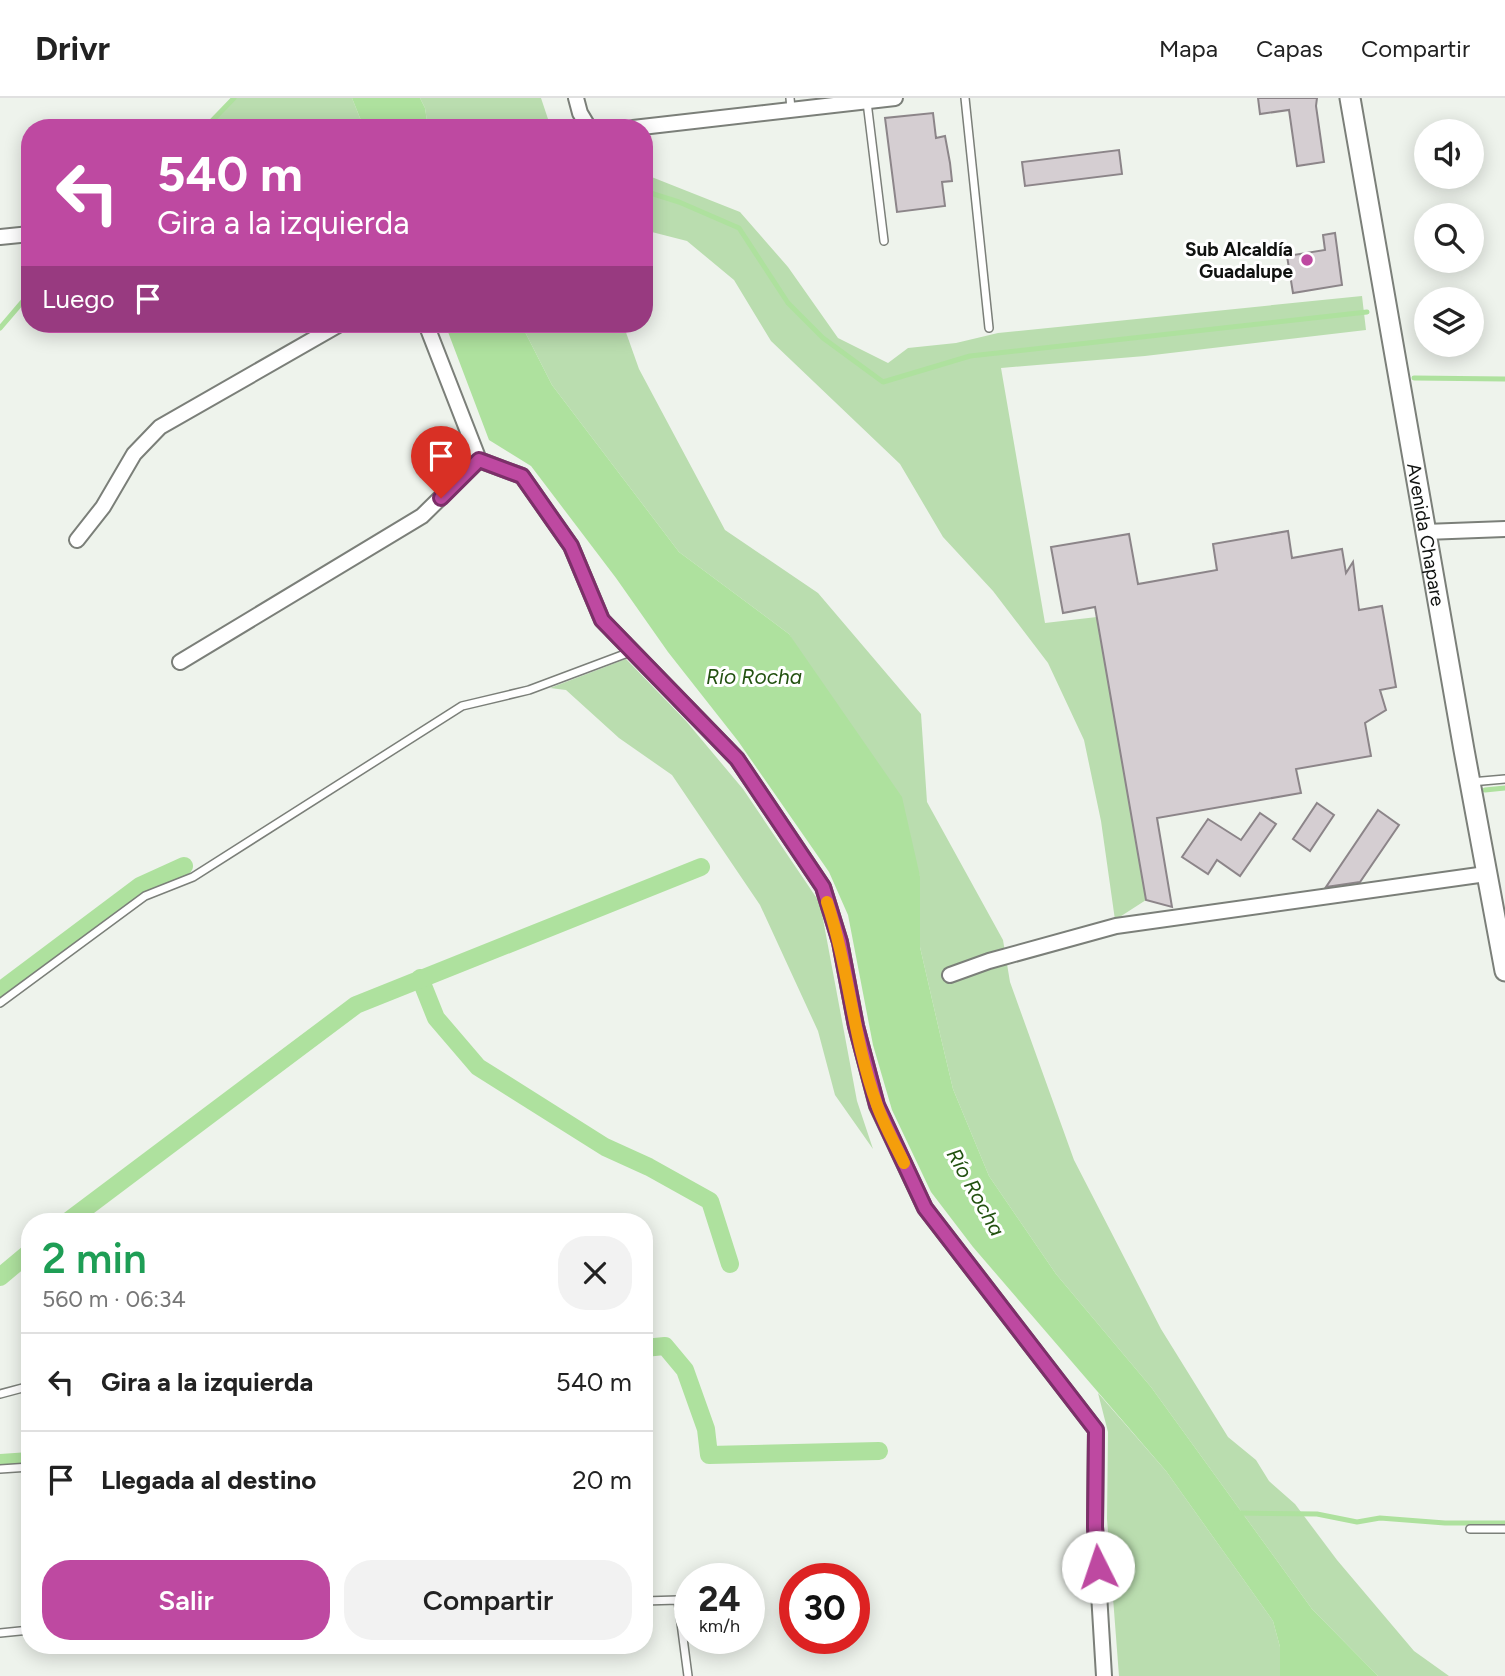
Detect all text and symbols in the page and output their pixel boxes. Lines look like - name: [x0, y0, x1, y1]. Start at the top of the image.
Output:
- text: Drivr: [35, 29, 110, 68]
- text: Mapa: [1159, 34, 1218, 63]
- text: Capas: [1256, 34, 1323, 63]
- text: Compartir: [1361, 34, 1470, 63]
- map controls: [1414, 119, 1484, 357]
- button: sound: [1414, 119, 1484, 189]
- text: 540 m: [157, 144, 303, 203]
- icon: left: [42, 147, 133, 238]
- button: search: [1414, 203, 1484, 273]
- text: Gira a la izquierda: [157, 204, 410, 242]
- place label: Sub Alcaldía Guadalupe: [1185, 238, 1293, 283]
- marker: Sub Alcaldía Guadalupe: [1299, 252, 1315, 268]
- icon: arrive: [129, 280, 167, 318]
- text: Luego: [42, 283, 115, 315]
- button: layers: [1414, 287, 1484, 357]
- pin: [411, 426, 471, 498]
- icon: arrive: [422, 437, 460, 475]
- street label: Avenida Chapare: [1402, 461, 1450, 608]
- water label: Río Rocha: [706, 664, 802, 689]
- water label: Río Rocha: [942, 1144, 1010, 1240]
- text: 2 min: [42, 1233, 147, 1284]
- button: close: [558, 1236, 632, 1310]
- text: 560 m · 06:34: [42, 1285, 186, 1313]
- icon: left: [42, 1363, 80, 1401]
- text: Gira a la izquierda: [101, 1366, 313, 1398]
- text: 540 m: [556, 1366, 632, 1398]
- icon: arrive: [42, 1461, 80, 1499]
- text: Llegada al destino: [101, 1464, 316, 1496]
- text: 20 m: [572, 1464, 632, 1496]
- position arrow: [1061, 1530, 1135, 1604]
- button: Salir: [42, 1560, 330, 1640]
- button: Compartir: [344, 1560, 632, 1640]
- speed limit sign: 30: [779, 1563, 870, 1654]
- text: 24: [698, 1578, 741, 1620]
- text: km/h: [699, 1615, 740, 1637]

